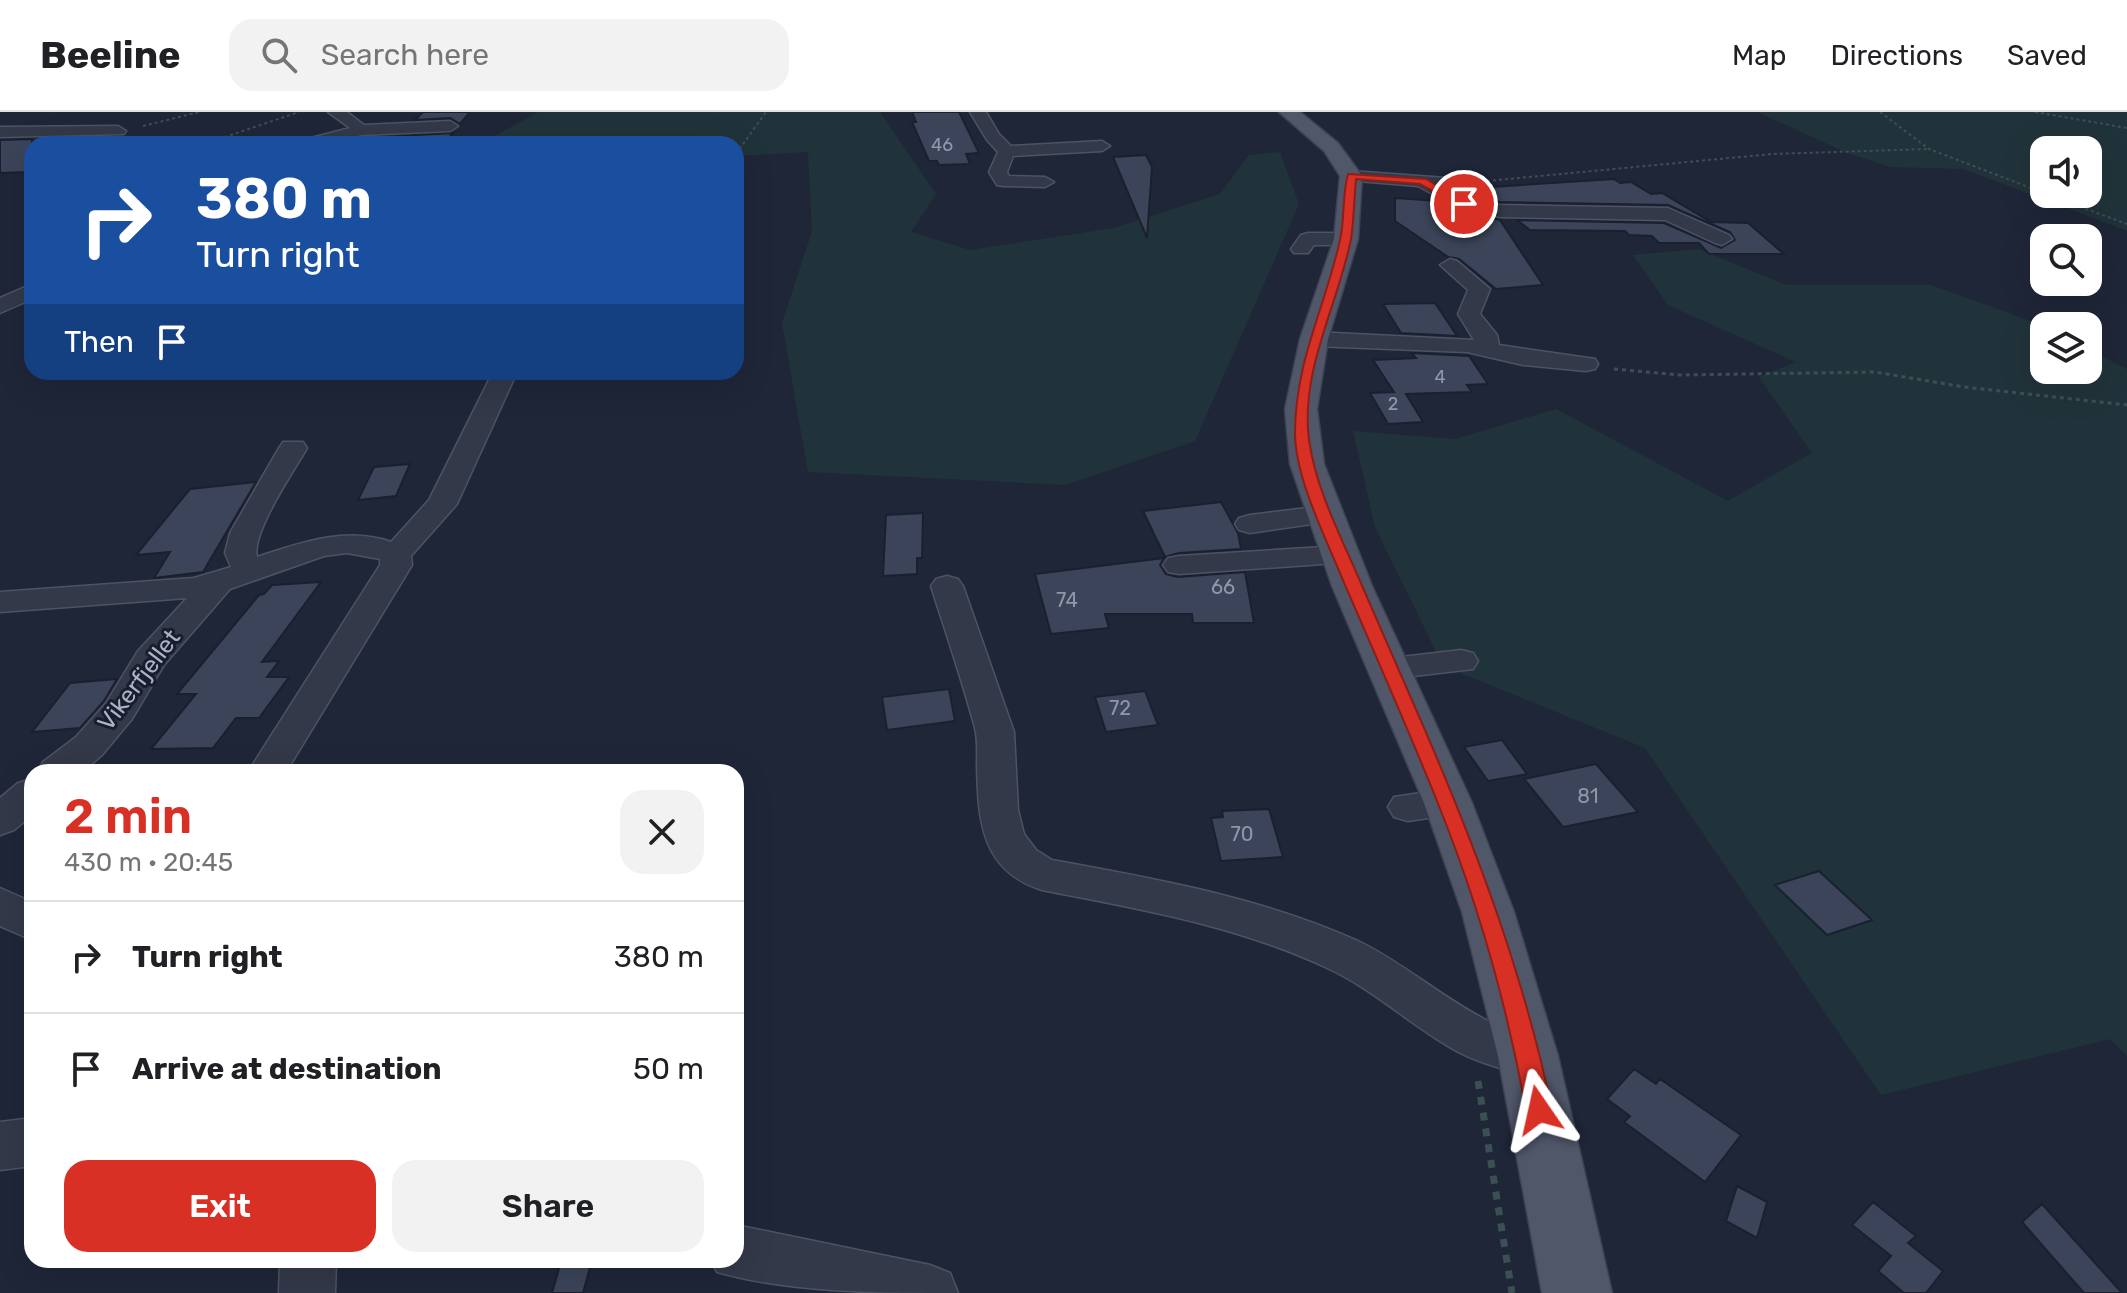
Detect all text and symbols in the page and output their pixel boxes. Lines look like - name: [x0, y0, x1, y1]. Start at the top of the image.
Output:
- search box: [229, 19, 789, 91]
- text: Beeline: [40, 32, 181, 78]
- icon: search: [257, 33, 301, 77]
- text: Search here: [321, 37, 489, 73]
- text: Map: [1732, 39, 1786, 72]
- text: Directions: [1830, 39, 1963, 72]
- text: Saved: [2007, 39, 2087, 72]
- house number: 46: [931, 134, 953, 156]
- map controls: [2030, 136, 2102, 384]
- button: sound: [2030, 136, 2102, 208]
- text: 380 m: [196, 166, 372, 232]
- icon: right: [64, 168, 168, 272]
- pin: [1430, 170, 1498, 238]
- icon: arrive: [1442, 182, 1486, 226]
- button: search: [2030, 224, 2102, 296]
- text: Turn right: [196, 233, 360, 276]
- button: layers: [2030, 312, 2102, 384]
- icon: arrive: [150, 320, 194, 364]
- text: Then: [64, 324, 134, 360]
- house number: 4: [1434, 366, 1446, 388]
- house number: 2: [1388, 393, 1398, 415]
- house number: 66: [1211, 575, 1235, 599]
- house number: 74: [1056, 588, 1078, 612]
- street label: Vikerfjellet: [92, 624, 186, 736]
- house number: 72: [1109, 696, 1131, 720]
- house number: 81: [1577, 784, 1599, 808]
- text: 2 min: [64, 788, 192, 845]
- button: close: [620, 790, 704, 874]
- house number: 70: [1231, 822, 1253, 846]
- text: 430 m · 20:45: [64, 847, 233, 878]
- icon: right: [64, 935, 108, 979]
- text: Turn right: [132, 939, 283, 975]
- text: 380 m: [614, 939, 704, 975]
- icon: arrive: [64, 1047, 108, 1091]
- text: Arrive at destination: [132, 1051, 442, 1087]
- text: 50 m: [633, 1051, 704, 1087]
- position arrow: [1497, 1068, 1581, 1152]
- button: Exit: [64, 1160, 376, 1252]
- button: Share: [392, 1160, 704, 1252]

